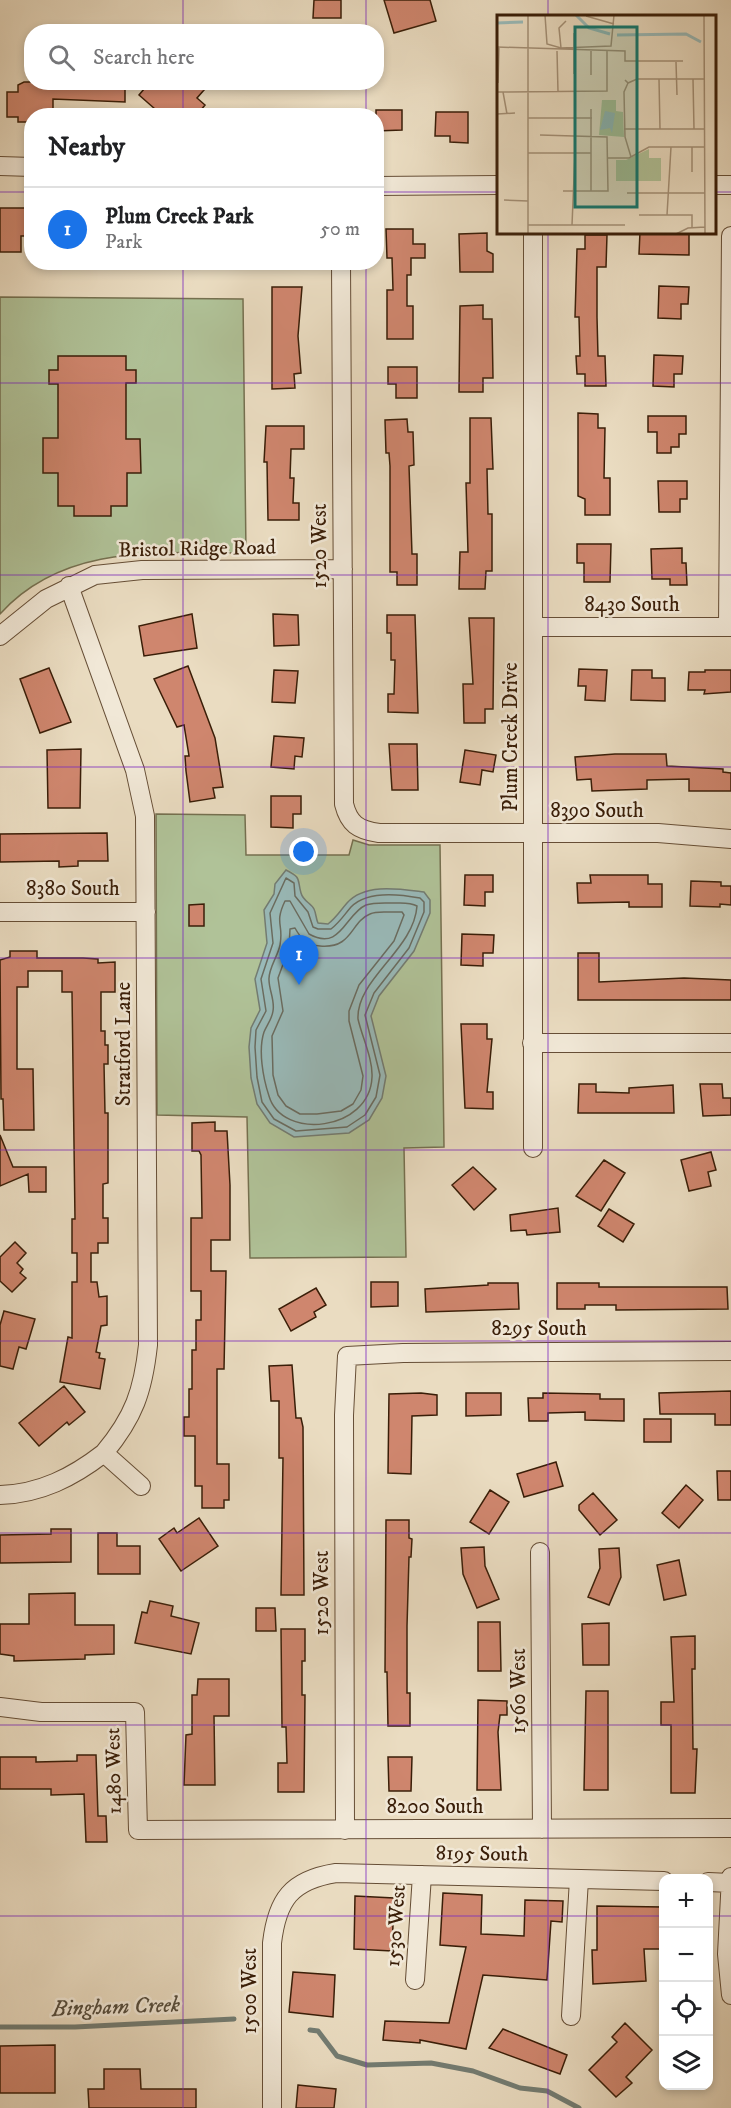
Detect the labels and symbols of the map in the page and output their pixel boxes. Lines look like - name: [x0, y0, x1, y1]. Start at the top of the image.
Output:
- inset map: [497, 15, 716, 234]
- street label: 1520 West: [307, 503, 333, 588]
- street label: Bristol Ridge Road: [118, 535, 277, 563]
- street label: 8430 South: [584, 592, 680, 618]
- street label: Plum Creek Drive: [498, 662, 524, 812]
- street label: 8390 South: [550, 798, 644, 824]
- your location: [289, 837, 318, 866]
- street label: 8380 South: [26, 876, 120, 902]
- pin: 1: [280, 936, 318, 985]
- street label: Stratford Lane: [111, 982, 137, 1106]
- street label: 8295 South: [491, 1316, 587, 1342]
- street label: 1520 West: [309, 1550, 335, 1635]
- street label: 1560 West: [506, 1648, 532, 1734]
- street label: 1480 West: [100, 1727, 128, 1815]
- street label: 8200 South: [386, 1794, 484, 1820]
- street label: 8195 South: [435, 1840, 529, 1868]
- street label: 1530 West: [380, 1884, 412, 1968]
- street label: 1500 West: [237, 1948, 263, 2034]
- water label: Bingham Creek: [51, 1991, 181, 2023]

